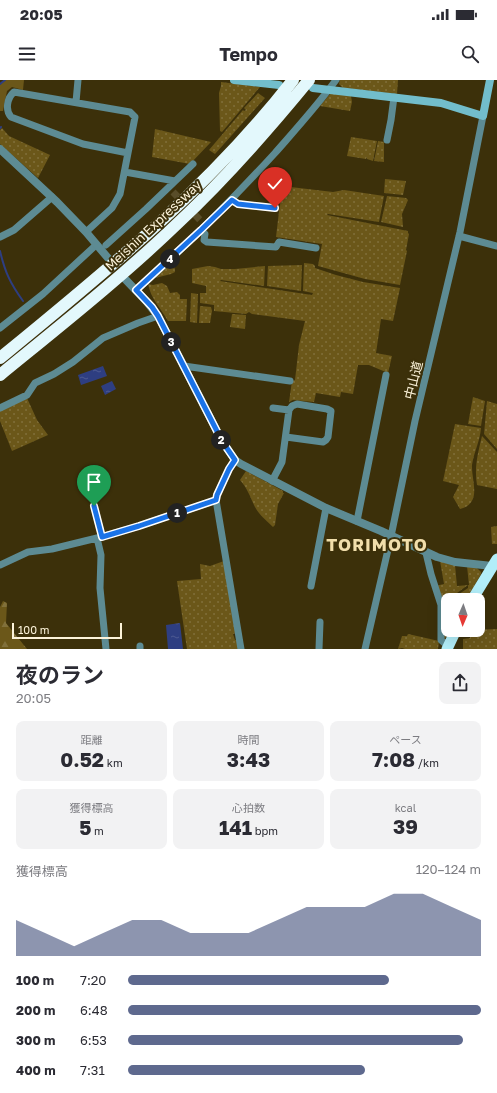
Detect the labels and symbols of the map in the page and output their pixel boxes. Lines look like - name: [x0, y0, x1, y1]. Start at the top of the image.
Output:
- pin: [258, 167, 292, 208]
- street label: Meishin Expressway: [102, 176, 205, 274]
- pin: 4: [160, 249, 180, 269]
- pin: 3: [161, 332, 181, 352]
- street label: 中山道: [401, 359, 425, 401]
- pin: 2: [211, 430, 231, 450]
- pin: [77, 465, 111, 506]
- pin: 1: [167, 503, 187, 523]
- district label: TORIMOTO: [326, 534, 428, 555]
- north arrow: [441, 593, 485, 637]
- scale bar: [12, 621, 122, 640]

